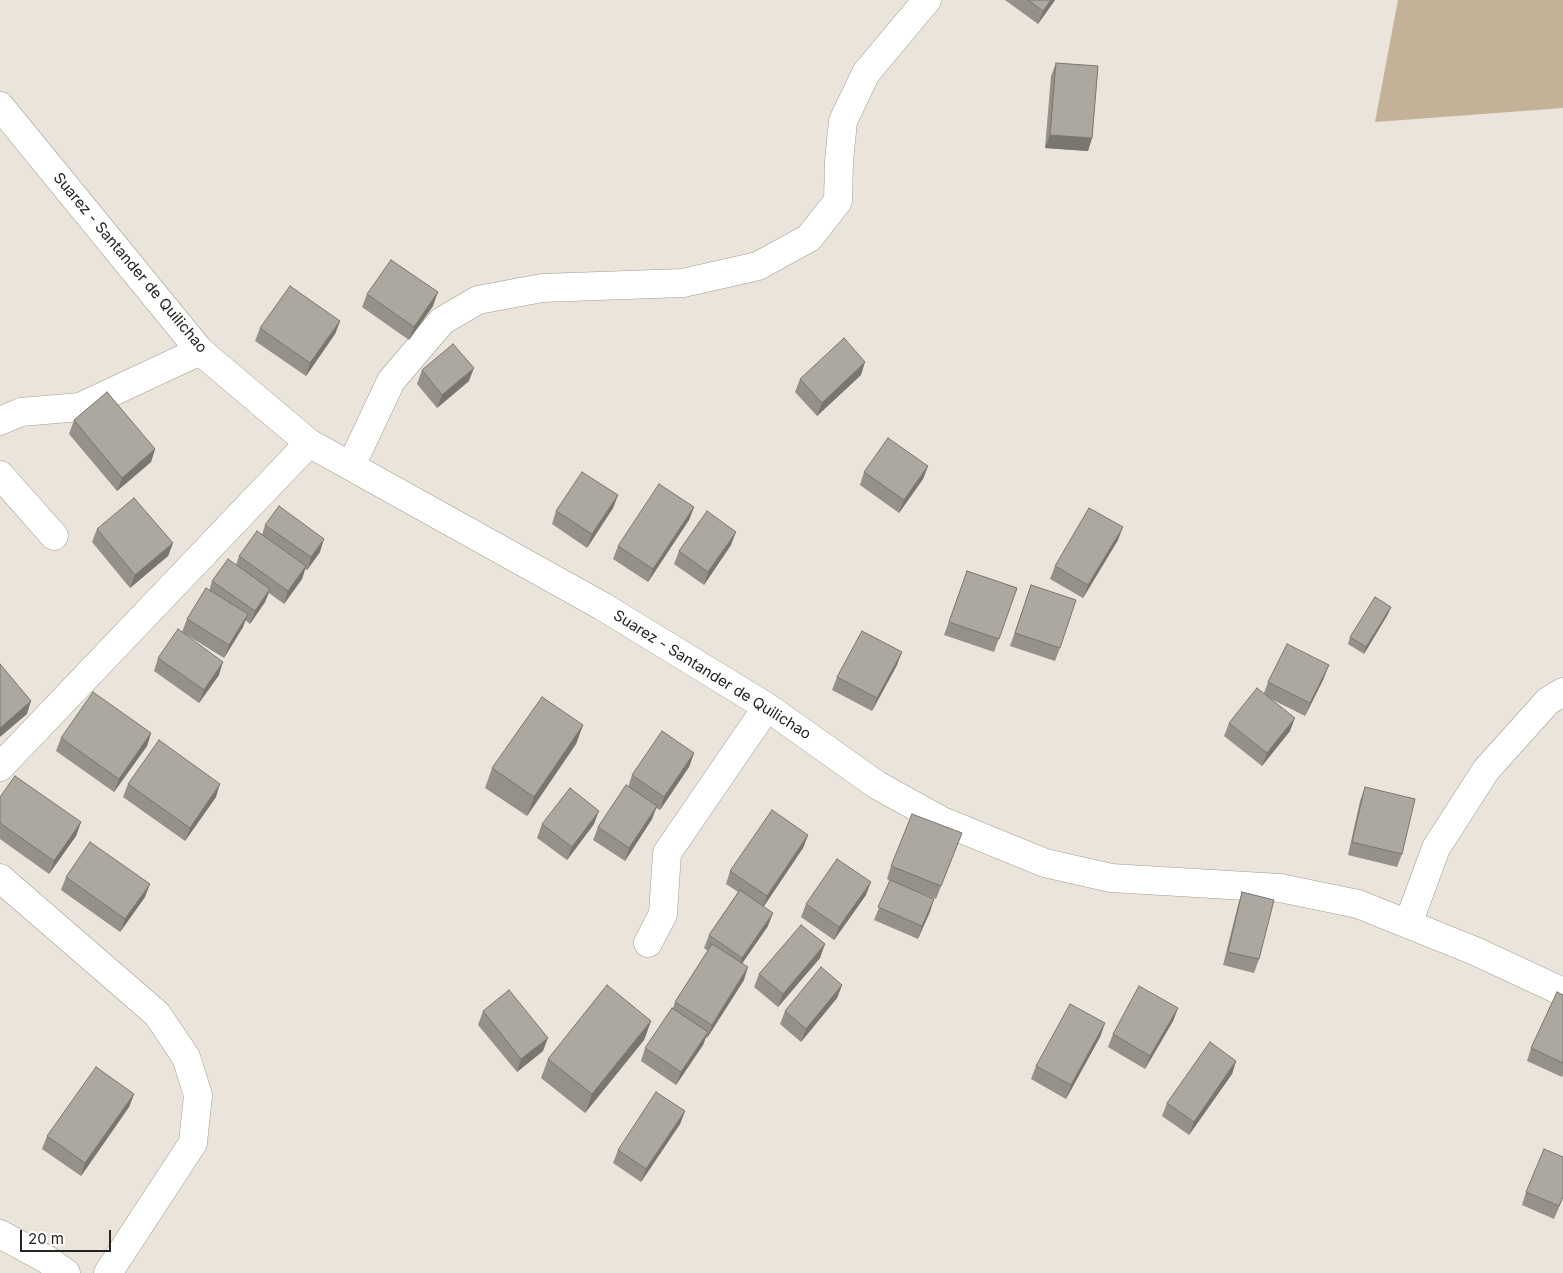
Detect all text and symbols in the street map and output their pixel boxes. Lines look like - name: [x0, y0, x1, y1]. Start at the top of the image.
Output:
- street label: Suarez - Santander de Quilichao: [49, 169, 211, 357]
- street label: Suarez - Santander de Quilichao: [610, 607, 814, 743]
- scale bar: [22, 1220, 114, 1252]
- text: 20 m: [28, 1229, 64, 1248]

